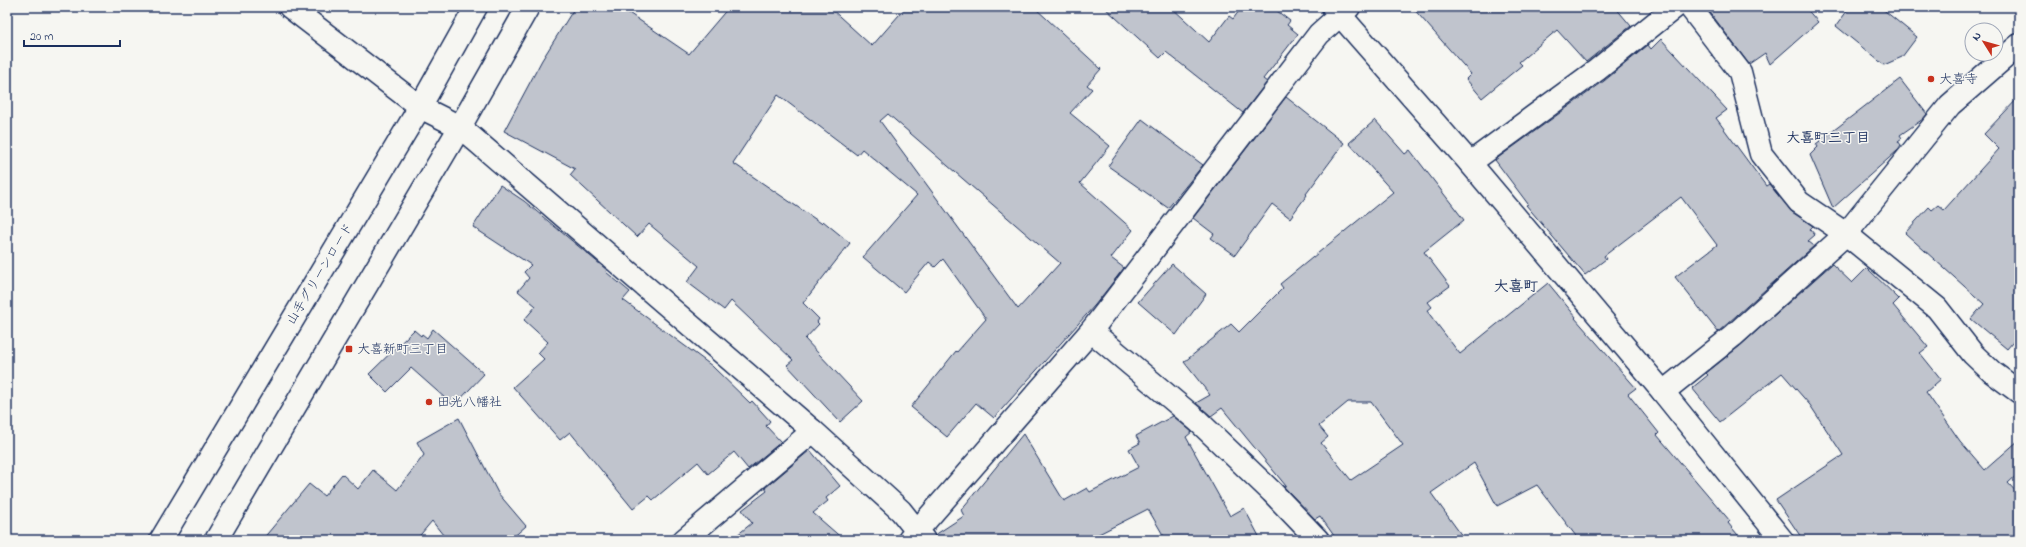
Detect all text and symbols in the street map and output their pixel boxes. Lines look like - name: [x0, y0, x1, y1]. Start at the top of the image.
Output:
- scale bar: [24, 22, 120, 48]
- north arrow: [1964, 22, 2004, 62]
- text: 20 m: [30, 28, 53, 46]
- text: N: [1968, 29, 1985, 44]
- place label: 大喜寺: [1939, 70, 1978, 89]
- marker: 大喜寺: [1926, 74, 1936, 84]
- district label: 大喜町三丁目: [1786, 128, 1870, 149]
- street label: 山手グリーンロード: [282, 219, 358, 329]
- district label: 大喜町: [1493, 276, 1539, 298]
- place label: 大喜新町三丁目: [357, 340, 448, 359]
- marker: 大喜新町三丁目: [344, 344, 354, 354]
- place label: 田光八幡社: [437, 393, 502, 412]
- marker: 田光八幡社: [424, 397, 434, 407]

